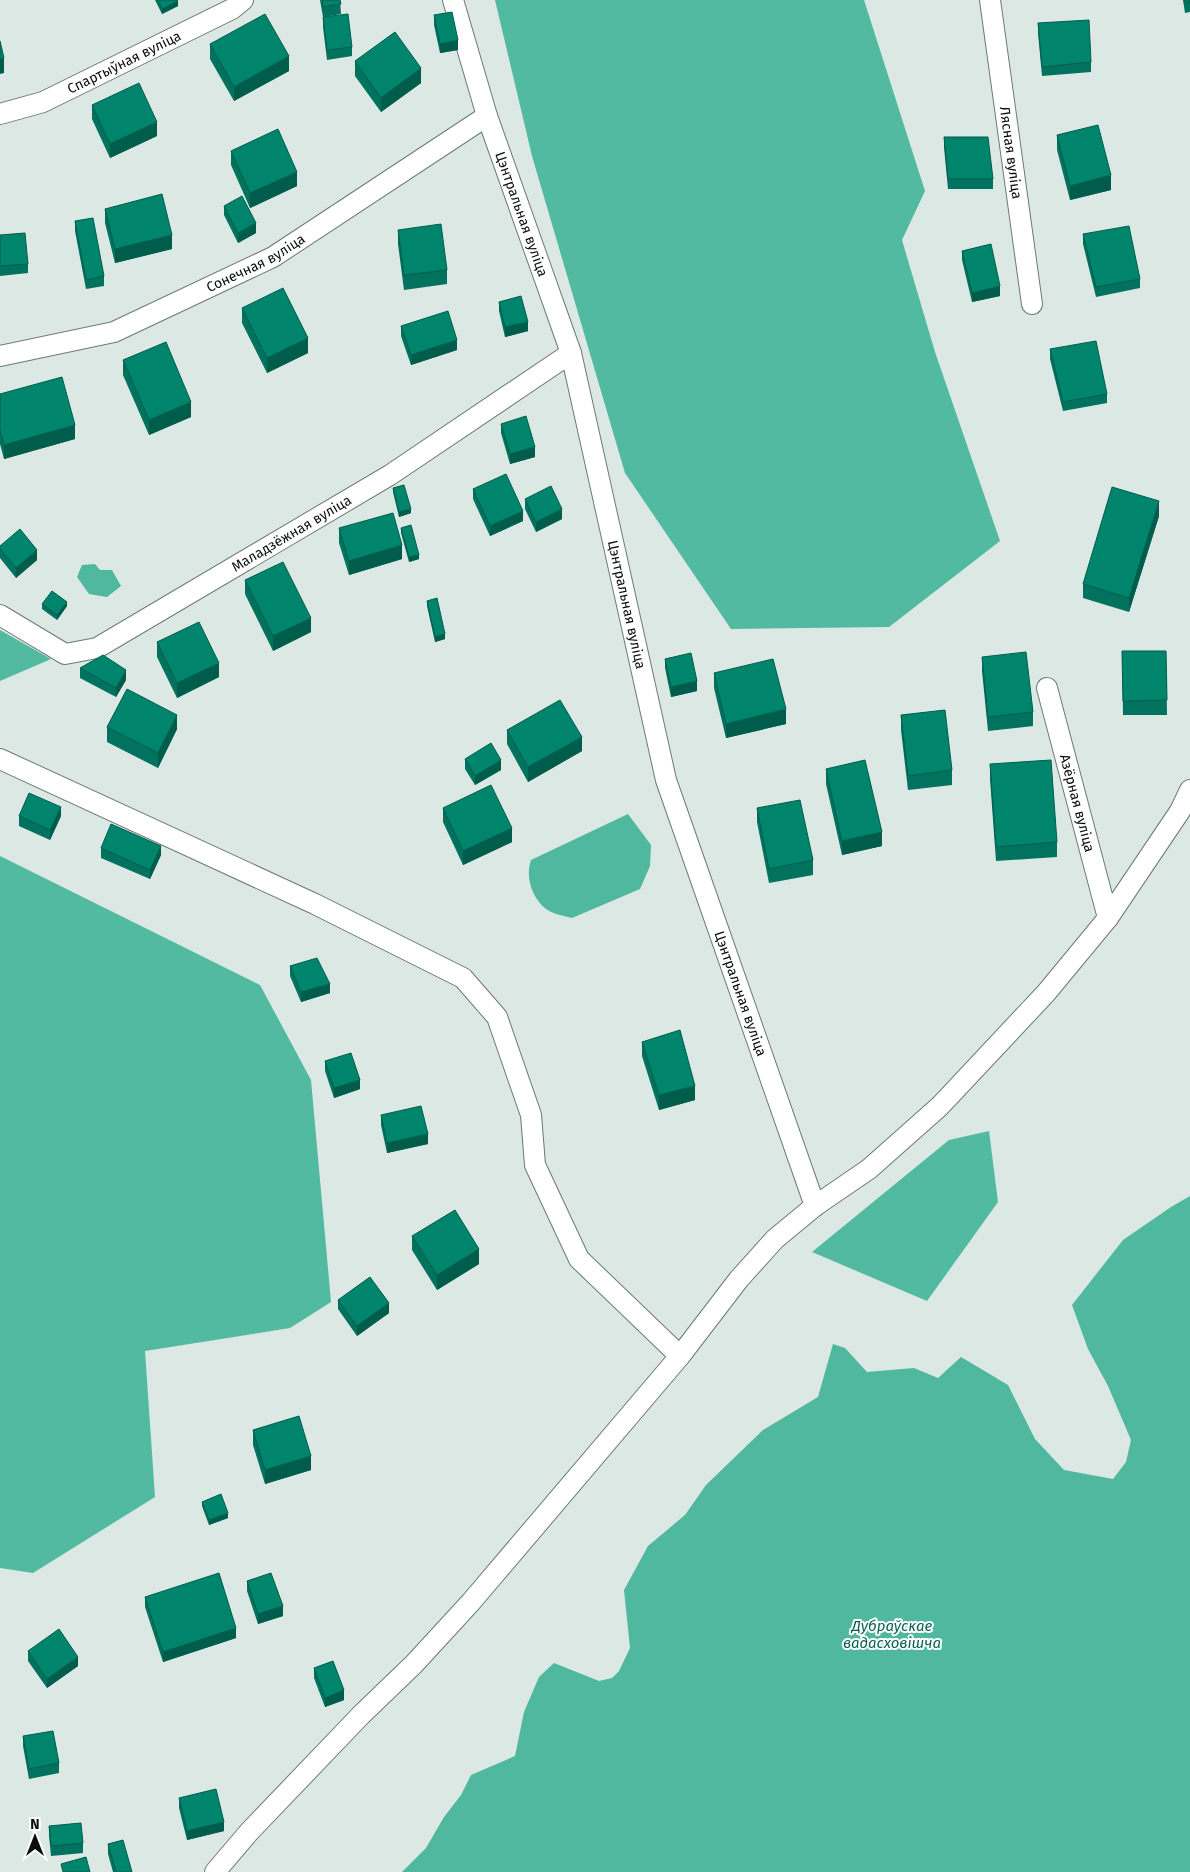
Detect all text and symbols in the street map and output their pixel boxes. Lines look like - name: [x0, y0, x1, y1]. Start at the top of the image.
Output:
- street label: Спартыўная вуліца: [65, 27, 184, 98]
- street label: Лясная вуліца: [996, 105, 1025, 200]
- street label: Цэнтральная вуліца: [491, 149, 551, 279]
- street label: Сонечная вуліца: [204, 230, 308, 296]
- street label: Маладзёжная вуліца: [229, 492, 355, 576]
- street label: Цэнтральная вуліца: [604, 539, 649, 671]
- street label: Азёрная вуліца: [1056, 752, 1098, 854]
- street label: Цэнтральная вуліца: [710, 929, 770, 1059]
- water label: Дубраўскае вадасховішча: [843, 1617, 941, 1652]
- north arrow: [10, 1812, 60, 1862]
- text: N: [30, 1816, 40, 1833]

